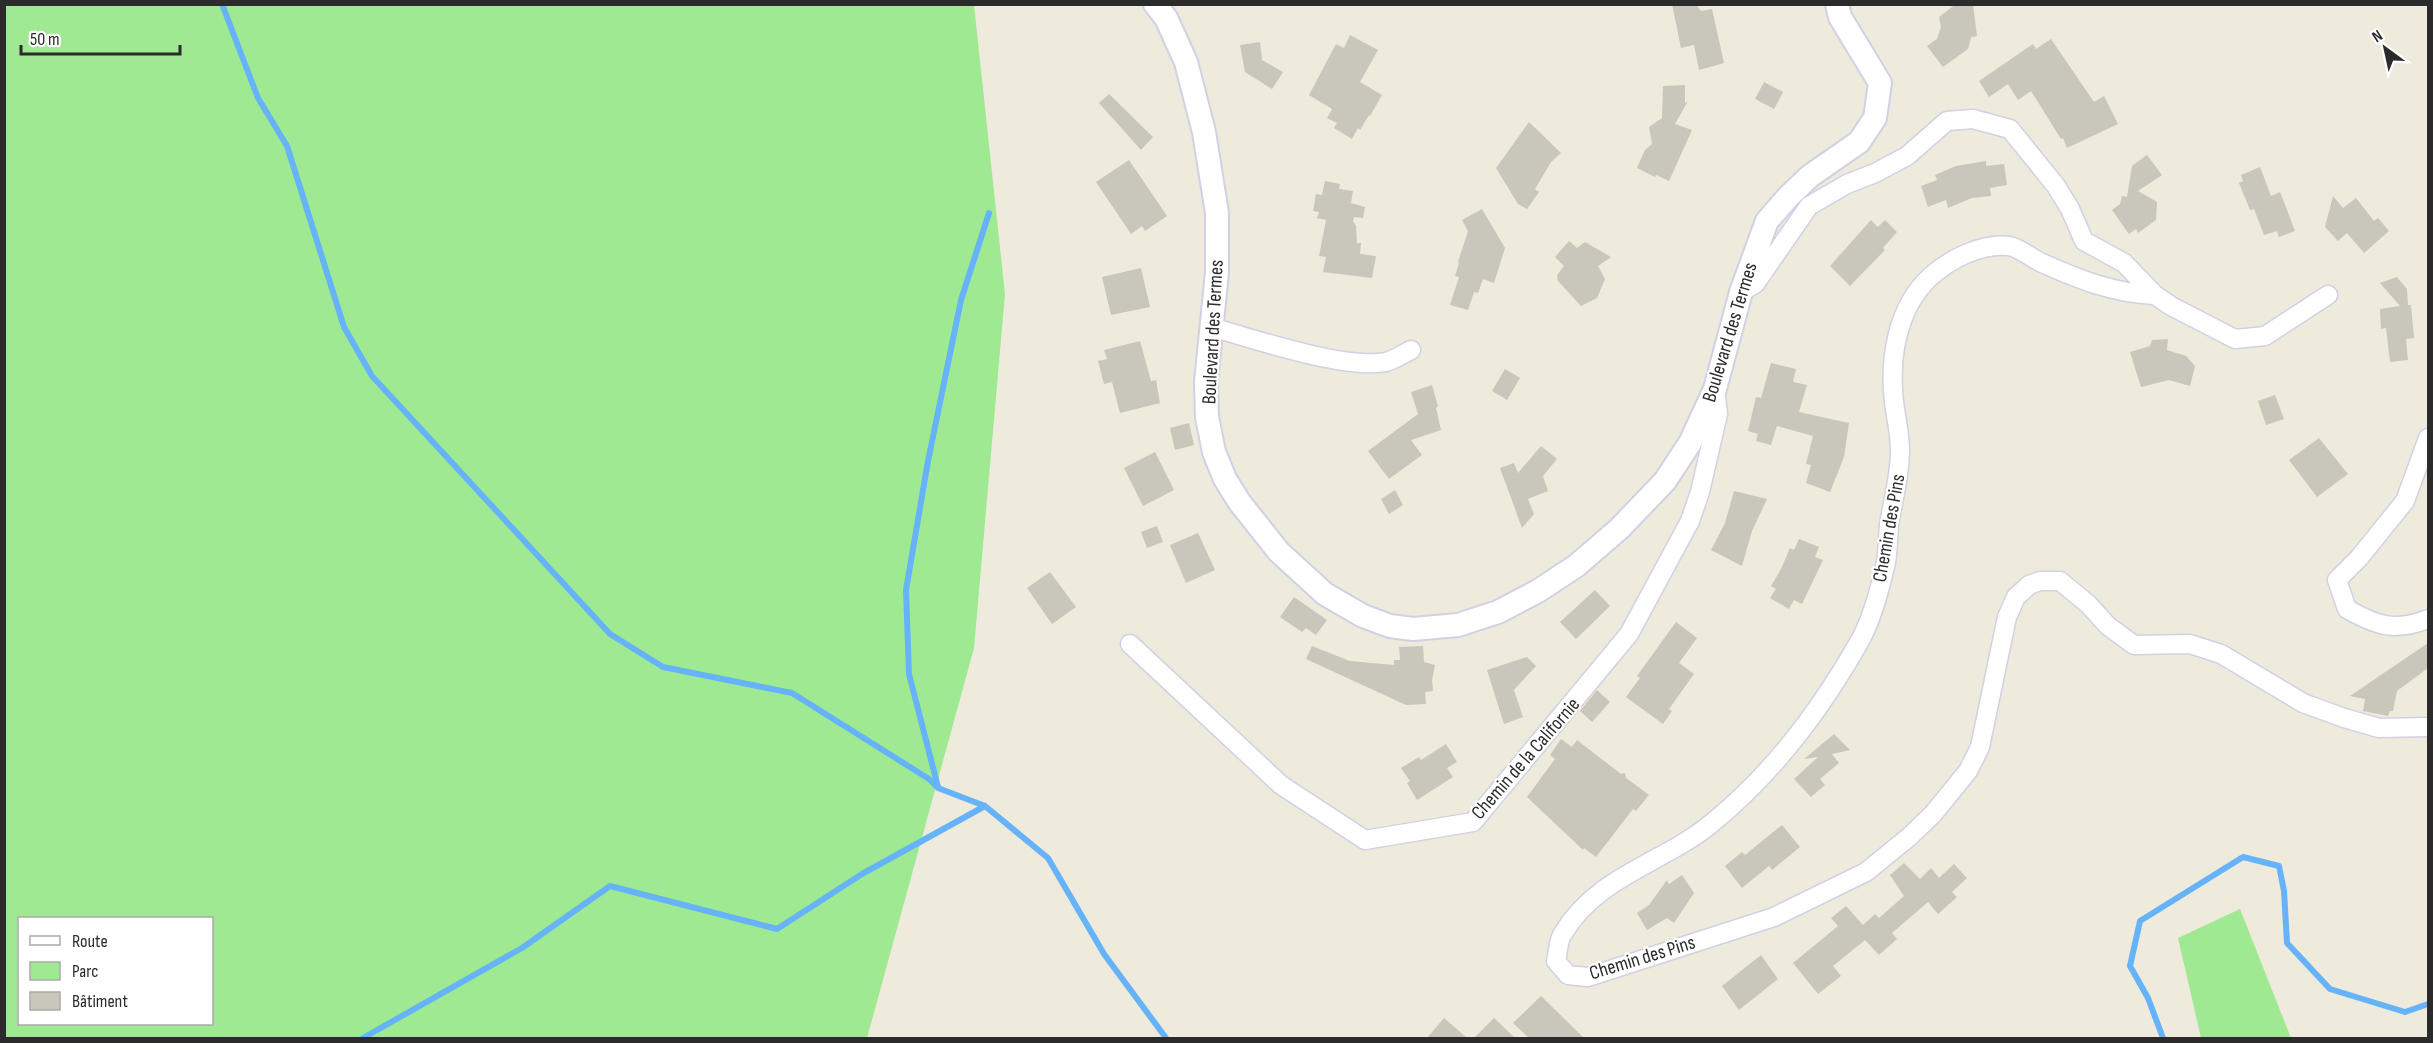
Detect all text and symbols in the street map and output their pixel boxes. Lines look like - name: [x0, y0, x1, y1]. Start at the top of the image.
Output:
- scale bar: [21, 18, 180, 56]
- north arrow: [2355, 18, 2415, 78]
- text: N: [2369, 26, 2386, 47]
- text: 50 m: [30, 29, 60, 50]
- street label: Boulevard des Termes: [1197, 259, 1229, 405]
- street label: Boulevard des Termes: [1697, 260, 1763, 405]
- street label: Chemin des Pins: [1868, 472, 1910, 584]
- street label: Chemin de la Californie: [1466, 693, 1585, 824]
- legend: [18, 917, 213, 1025]
- text: Route: [72, 931, 108, 952]
- street label: Chemin des Pins: [1587, 931, 1698, 985]
- text: Parc: [72, 961, 98, 982]
- text: Bâtiment: [72, 991, 128, 1012]

